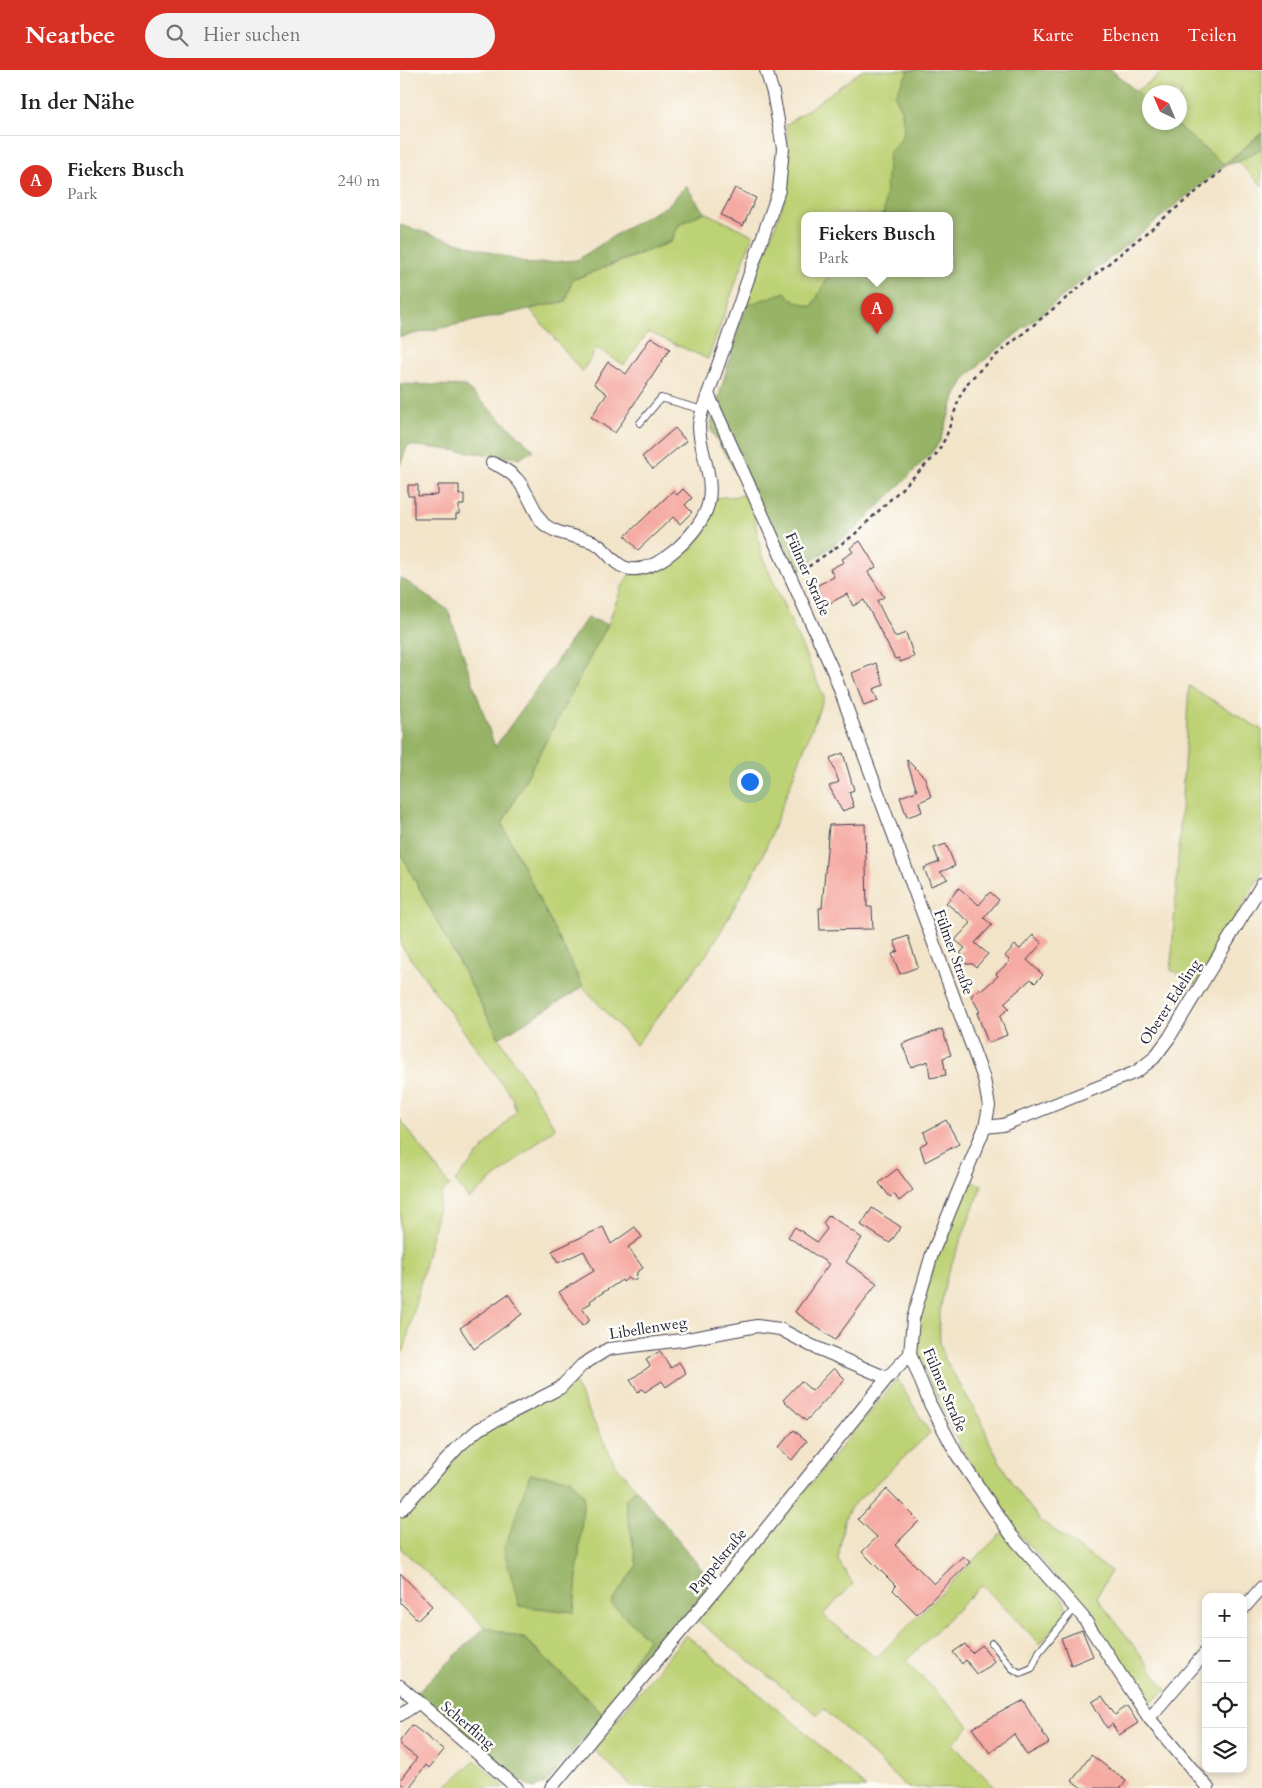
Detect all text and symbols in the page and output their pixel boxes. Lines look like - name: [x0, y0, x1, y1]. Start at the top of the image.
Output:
- search box: [145, 13, 495, 58]
- text: Nearbee: [25, 19, 115, 52]
- icon: search: [163, 21, 191, 49]
- text: Hier suchen: [203, 22, 300, 48]
- text: Karte: [1032, 23, 1074, 48]
- text: Ebenen: [1102, 23, 1160, 48]
- text: Teilen: [1188, 23, 1237, 48]
- north arrow: [1142, 85, 1187, 130]
- text: In der Nähe: [20, 88, 135, 117]
- text: Fiekers Busch: [67, 157, 184, 183]
- text: A: [30, 170, 42, 192]
- text: 240 m: [338, 170, 380, 192]
- text: Park: [67, 183, 98, 205]
- popup: [801, 212, 953, 277]
- text: Fiekers Busch: [818, 221, 936, 247]
- text: Park: [818, 247, 849, 269]
- pin: A: [861, 293, 893, 334]
- street label: Fülmer Straße: [781, 529, 835, 619]
- your location: [737, 769, 763, 795]
- street label: Fülmer Straße: [929, 907, 979, 998]
- street label: Oberer Edeling: [1135, 955, 1206, 1049]
- street label: Libellenweg: [608, 1312, 689, 1344]
- street label: Fülmer Straße: [918, 1345, 972, 1435]
- street label: Pappelstraße: [685, 1524, 751, 1598]
- map controls: [1202, 1593, 1247, 1773]
- button: +: [1202, 1593, 1247, 1638]
- button: −: [1202, 1638, 1247, 1683]
- button: locate: [1202, 1683, 1247, 1728]
- street label: Scherfling: [437, 1697, 500, 1754]
- button: layers: [1202, 1728, 1247, 1773]

